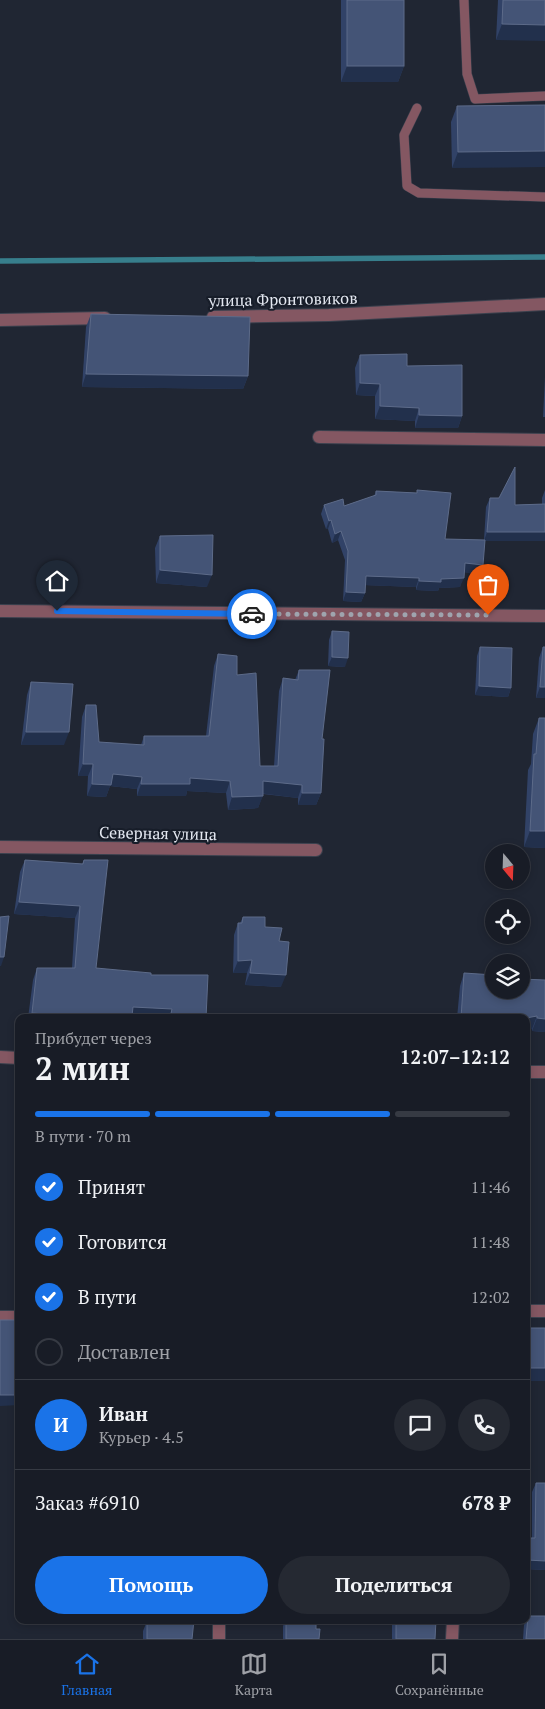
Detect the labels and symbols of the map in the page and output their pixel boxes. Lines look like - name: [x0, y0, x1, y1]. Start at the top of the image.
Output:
- street label: улица Фронтовиков: [207, 287, 358, 311]
- pin: [36, 560, 78, 611]
- pin: [467, 564, 509, 615]
- courier: [227, 589, 277, 639]
- street label: Северная улица: [99, 821, 217, 845]
- north arrow: [485, 844, 530, 889]

